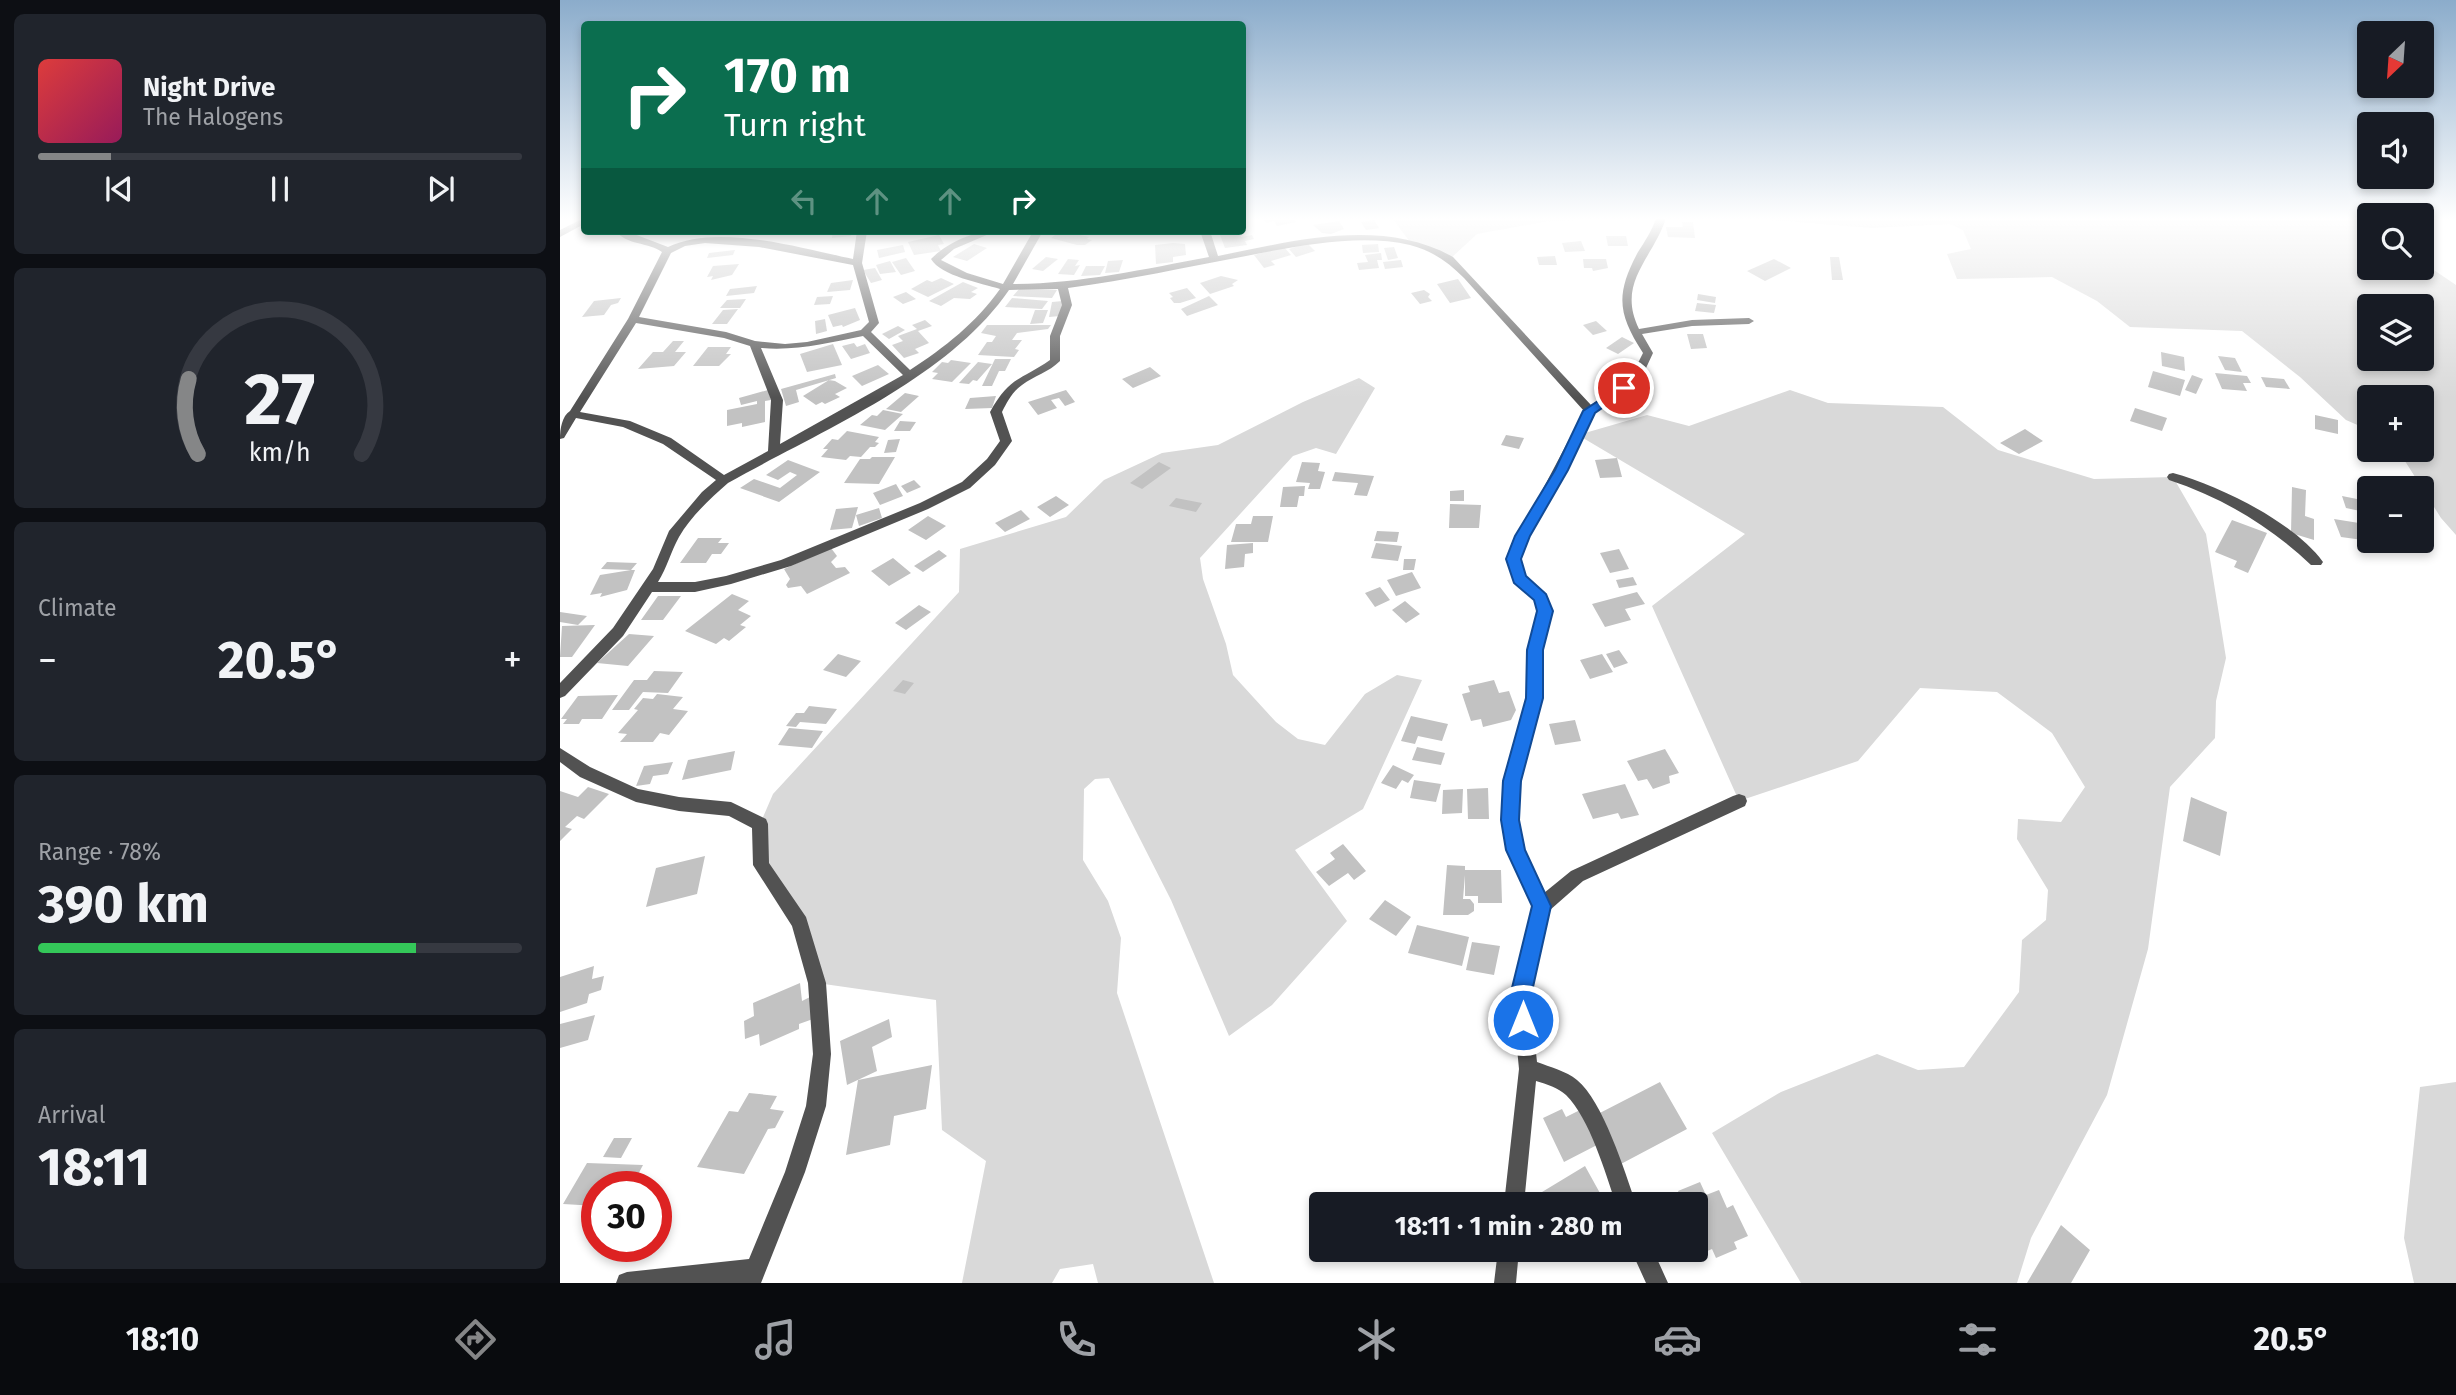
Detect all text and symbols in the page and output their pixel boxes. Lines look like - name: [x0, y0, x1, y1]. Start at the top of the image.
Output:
- north arrow: [2357, 21, 2434, 98]
- map controls: [2357, 21, 2434, 553]
- text: 170 m: [724, 46, 851, 105]
- icon: right: [609, 49, 700, 140]
- text: Night Drive: [143, 72, 275, 103]
- text: The Halogens: [143, 103, 283, 131]
- text: Turn right: [724, 106, 866, 144]
- button: sound: [2357, 112, 2434, 189]
- icon: previous: [100, 170, 138, 208]
- icon: pause: [261, 170, 299, 208]
- icon: next: [422, 170, 460, 208]
- icon: left: [785, 182, 823, 220]
- icon: ahead: [858, 182, 896, 220]
- icon: ahead: [931, 182, 969, 220]
- icon: right: [1004, 182, 1042, 220]
- button: search: [2357, 203, 2434, 280]
- button: layers: [2357, 294, 2434, 371]
- text: 27: [245, 356, 315, 443]
- pin: [1594, 358, 1654, 418]
- icon: arrive: [1605, 369, 1643, 407]
- button: +: [2357, 385, 2434, 462]
- text: km/h: [249, 437, 311, 467]
- button: −: [2357, 476, 2434, 553]
- text: Climate: [38, 594, 117, 622]
- text: 20.5°: [218, 629, 342, 692]
- text: −: [38, 637, 57, 683]
- text: +: [503, 637, 522, 683]
- text: Range · 78%: [38, 838, 161, 866]
- text: 390 km: [38, 873, 209, 936]
- position arrow: [1486, 983, 1560, 1057]
- text: Arrival: [38, 1101, 105, 1129]
- text: 18:11: [38, 1136, 150, 1199]
- speed limit sign: 30: [581, 1171, 672, 1262]
- text: 18:11 · 1 min · 280 m: [1395, 1211, 1622, 1242]
- icon: directions: [451, 1315, 500, 1364]
- icon: music: [751, 1315, 800, 1364]
- icon: phone: [1052, 1315, 1101, 1364]
- icon: climate: [1352, 1315, 1401, 1364]
- icon: car: [1653, 1315, 1702, 1364]
- icon: filters: [1953, 1315, 2002, 1364]
- text: 18:10: [126, 1320, 199, 1358]
- text: 20.5°: [2253, 1320, 2330, 1358]

